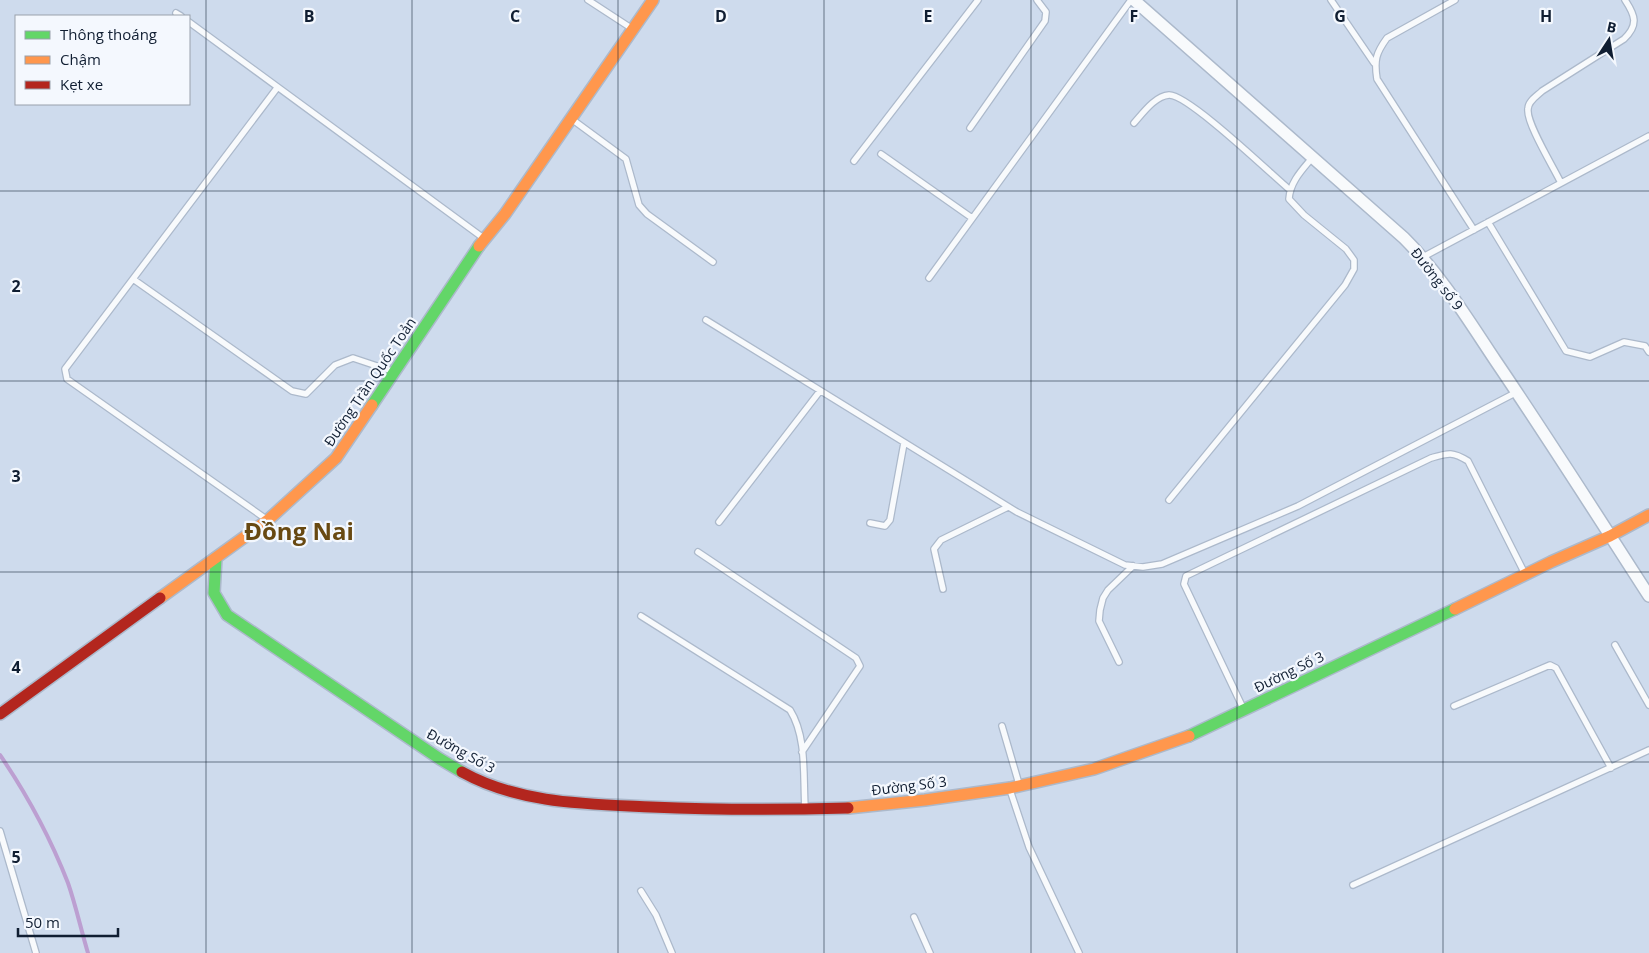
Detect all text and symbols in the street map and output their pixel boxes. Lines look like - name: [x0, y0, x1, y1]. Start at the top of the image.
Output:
- text: B: [304, 5, 314, 27]
- text: C: [510, 5, 520, 27]
- text: D: [715, 5, 727, 27]
- text: E: [924, 5, 933, 27]
- text: F: [1130, 5, 1138, 27]
- text: G: [1334, 5, 1346, 27]
- text: H: [1540, 5, 1552, 27]
- legend: [15, 15, 190, 105]
- north arrow: [1584, 15, 1634, 65]
- text: B: [1605, 17, 1618, 37]
- text: Thông thoáng: [60, 24, 157, 44]
- text: Chậm: [60, 49, 101, 69]
- text: Kẹt xe: [60, 74, 103, 94]
- street label: Đường số 9: [1407, 243, 1468, 314]
- text: 2: [11, 275, 21, 297]
- street label: Đường Trần Quốc Toản: [319, 313, 420, 450]
- text: 3: [11, 465, 21, 487]
- district label: Đồng Nai: [244, 514, 354, 547]
- street label: Đường Số 3: [1251, 646, 1327, 697]
- text: 4: [11, 656, 21, 678]
- street label: Đường Số 3: [424, 724, 499, 777]
- street label: Đường Số 3: [870, 771, 948, 800]
- text: 5: [11, 846, 21, 868]
- scale bar: [18, 906, 118, 938]
- text: 50 m: [25, 912, 60, 932]

